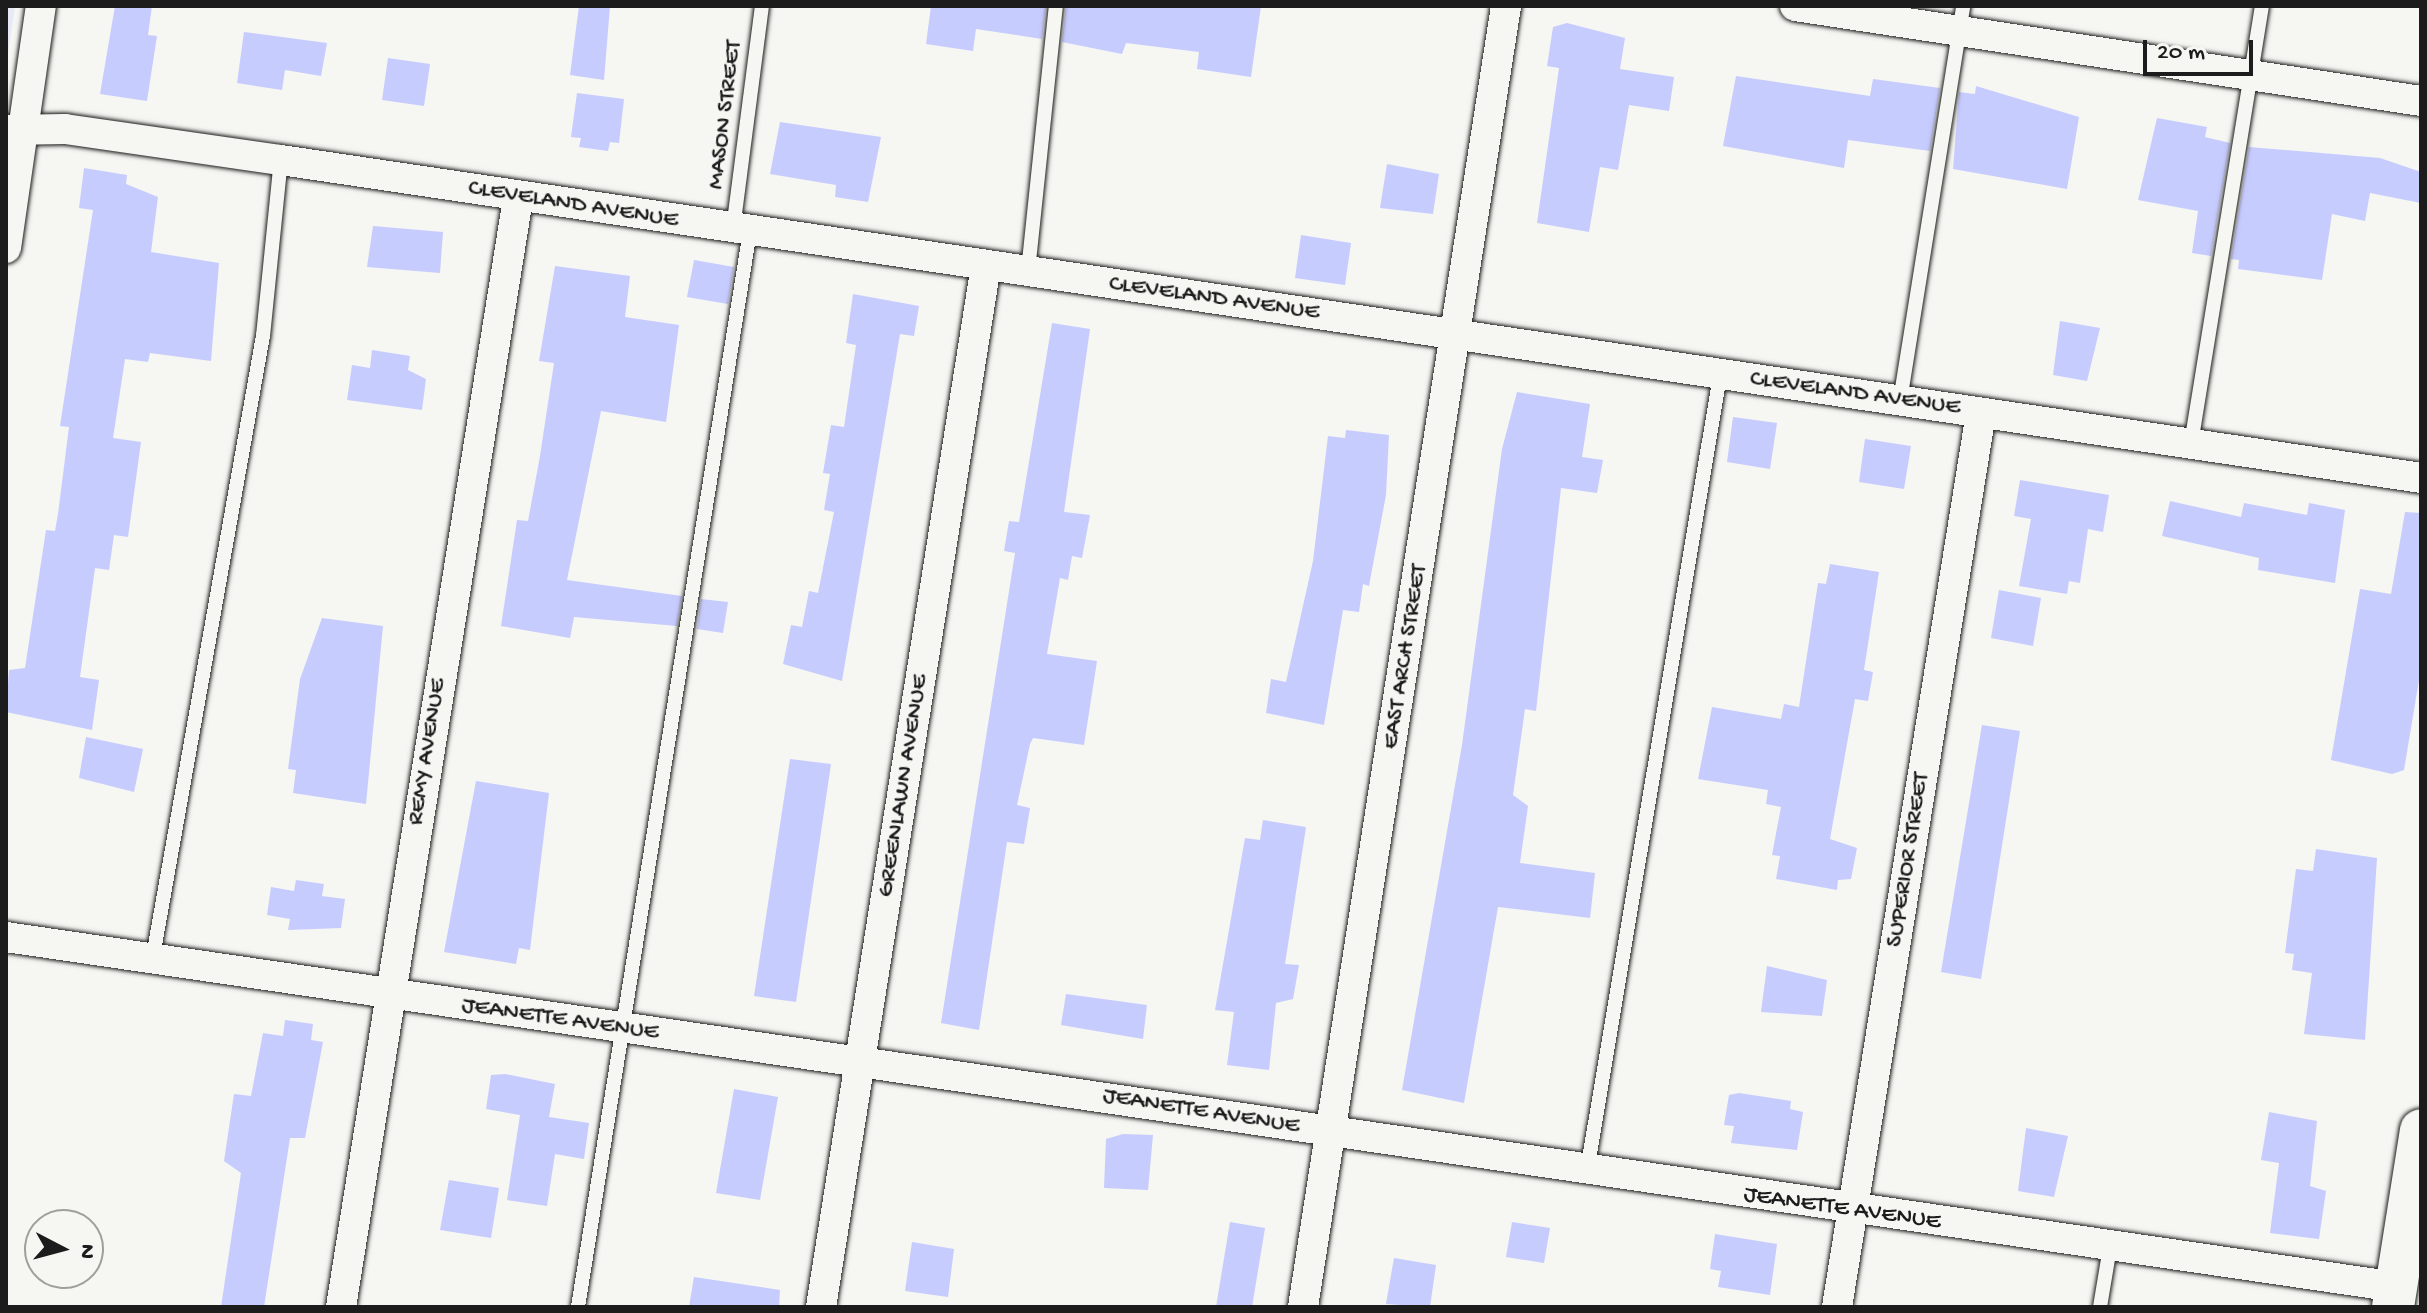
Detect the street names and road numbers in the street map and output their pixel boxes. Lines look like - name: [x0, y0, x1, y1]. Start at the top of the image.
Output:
- street label: MASON STREET: [703, 39, 749, 191]
- street label: CLEVELAND AVENUE: [466, 174, 680, 236]
- street label: CLEVELAND AVENUE: [1107, 270, 1321, 328]
- street label: CLEVELAND AVENUE: [1748, 365, 1962, 423]
- street label: EAST ARCH STREET: [1377, 563, 1435, 751]
- street label: GREENLAWN AVENUE: [872, 673, 936, 899]
- street label: REMY AVENUE: [402, 677, 454, 827]
- street label: SUPERIOR STREET: [1881, 771, 1937, 949]
- street label: JEANETTE AVENUE: [460, 992, 660, 1048]
- street label: JEANETTE AVENUE: [1101, 1082, 1301, 1142]
- street label: JEANETTE AVENUE: [1742, 1181, 1942, 1237]

